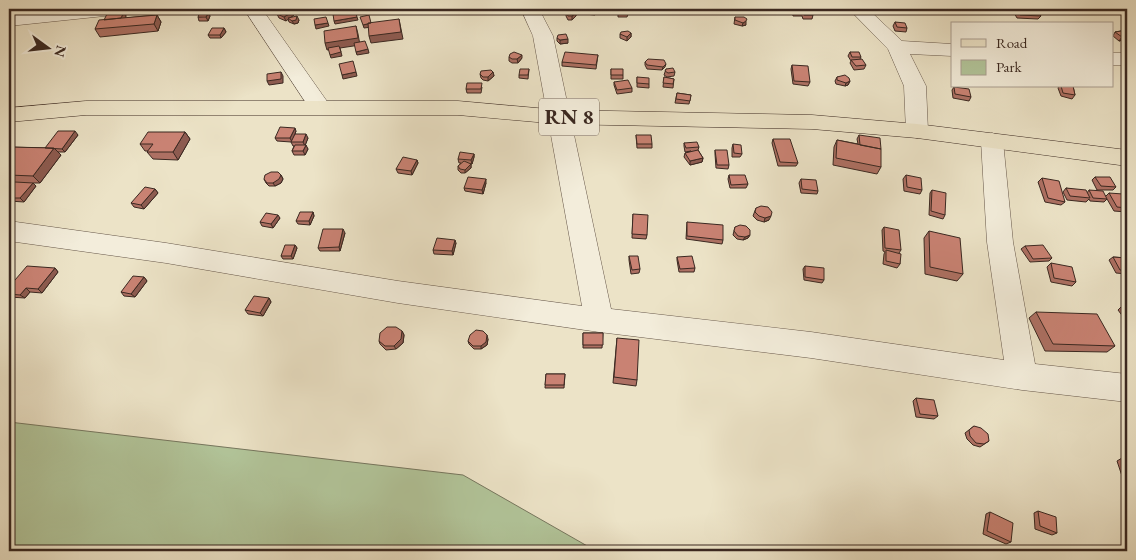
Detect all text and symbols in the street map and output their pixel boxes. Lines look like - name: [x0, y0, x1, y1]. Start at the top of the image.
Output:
- north arrow: [22, 22, 72, 72]
- legend: [951, 22, 1114, 88]
- text: Road: [996, 33, 1028, 52]
- text: N: [50, 44, 71, 60]
- text: Park: [996, 57, 1023, 76]
- road number: RN 8: [539, 98, 599, 136]

